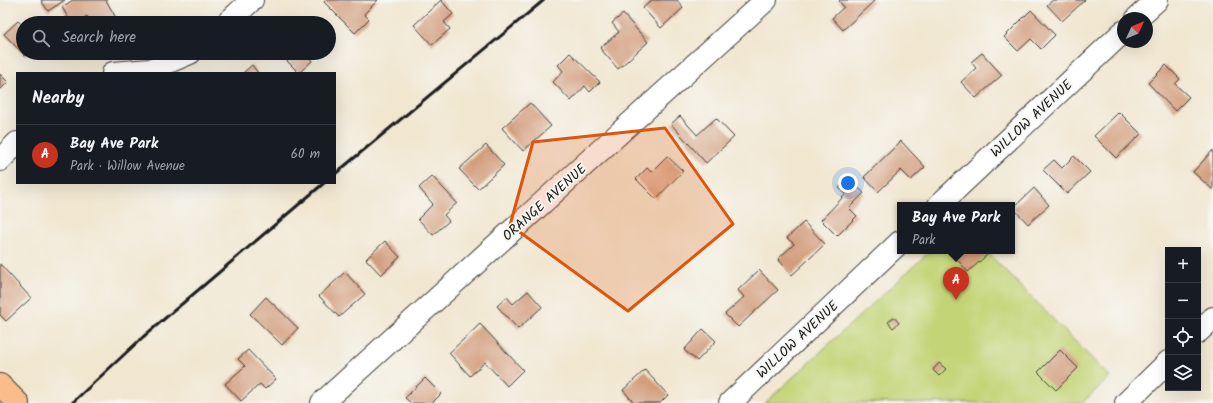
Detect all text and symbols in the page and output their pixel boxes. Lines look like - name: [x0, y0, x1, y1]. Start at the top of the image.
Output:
- north arrow: [1117, 12, 1153, 48]
- search box: [16, 16, 336, 60]
- text: Search here: [62, 26, 136, 50]
- icon: search: [30, 27, 52, 49]
- street label: WILLOW AVENUE: [985, 74, 1079, 163]
- text: Nearby: [32, 85, 84, 112]
- text: Bay Ave Park: [70, 132, 158, 156]
- text: A: [41, 144, 49, 165]
- text: 60 m: [291, 144, 320, 165]
- text: Park · Willow Avenue: [70, 156, 185, 177]
- street label: ORANGE AVENUE: [497, 158, 592, 247]
- your location: [838, 173, 858, 193]
- popup: [897, 202, 1015, 254]
- text: Bay Ave Park: [912, 206, 1000, 230]
- text: Park: [912, 230, 935, 251]
- map controls: [1165, 247, 1201, 391]
- button: +: [1165, 247, 1201, 283]
- pin: A: [943, 267, 969, 300]
- button: −: [1165, 283, 1201, 319]
- street label: WILLOW AVENUE: [751, 295, 845, 384]
- button: locate: [1165, 319, 1201, 355]
- button: layers: [1165, 355, 1201, 391]

